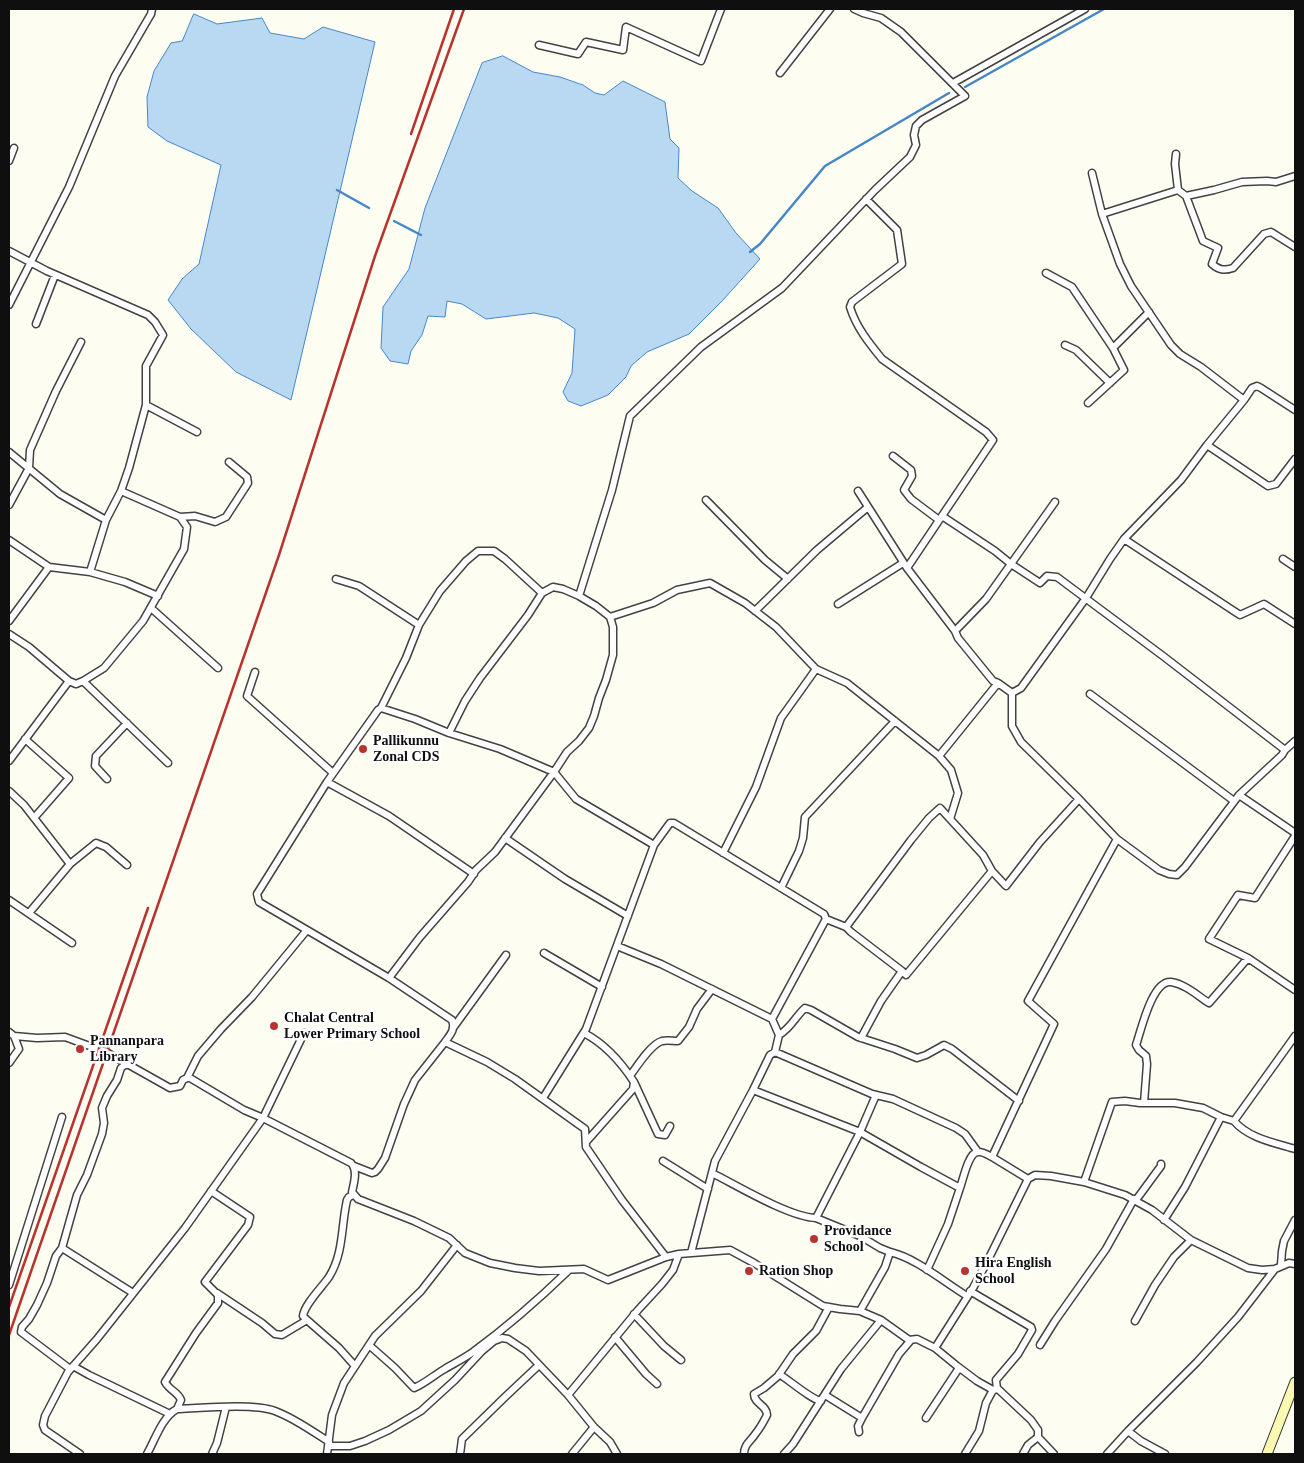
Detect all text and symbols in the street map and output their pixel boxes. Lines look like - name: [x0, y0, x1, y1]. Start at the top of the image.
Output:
- place label: Pallikunnu Zonal CDS: [373, 733, 440, 766]
- marker: Pallikunnu Zonal CDS: [357, 743, 369, 755]
- place label: Chalat Central Lower Primary School: [284, 1010, 420, 1042]
- marker: Chalat Central Lower Primary School: [268, 1020, 280, 1032]
- place label: Pannanpara Library: [90, 1033, 164, 1066]
- marker: Pannanpara Library: [74, 1043, 86, 1055]
- place label: Providance School: [824, 1223, 891, 1256]
- marker: Providance School: [808, 1233, 820, 1245]
- place label: Hira English School: [975, 1255, 1052, 1288]
- place label: Ration Shop: [759, 1263, 833, 1279]
- marker: Ration Shop: [743, 1265, 755, 1277]
- marker: Hira English School: [959, 1265, 971, 1277]

